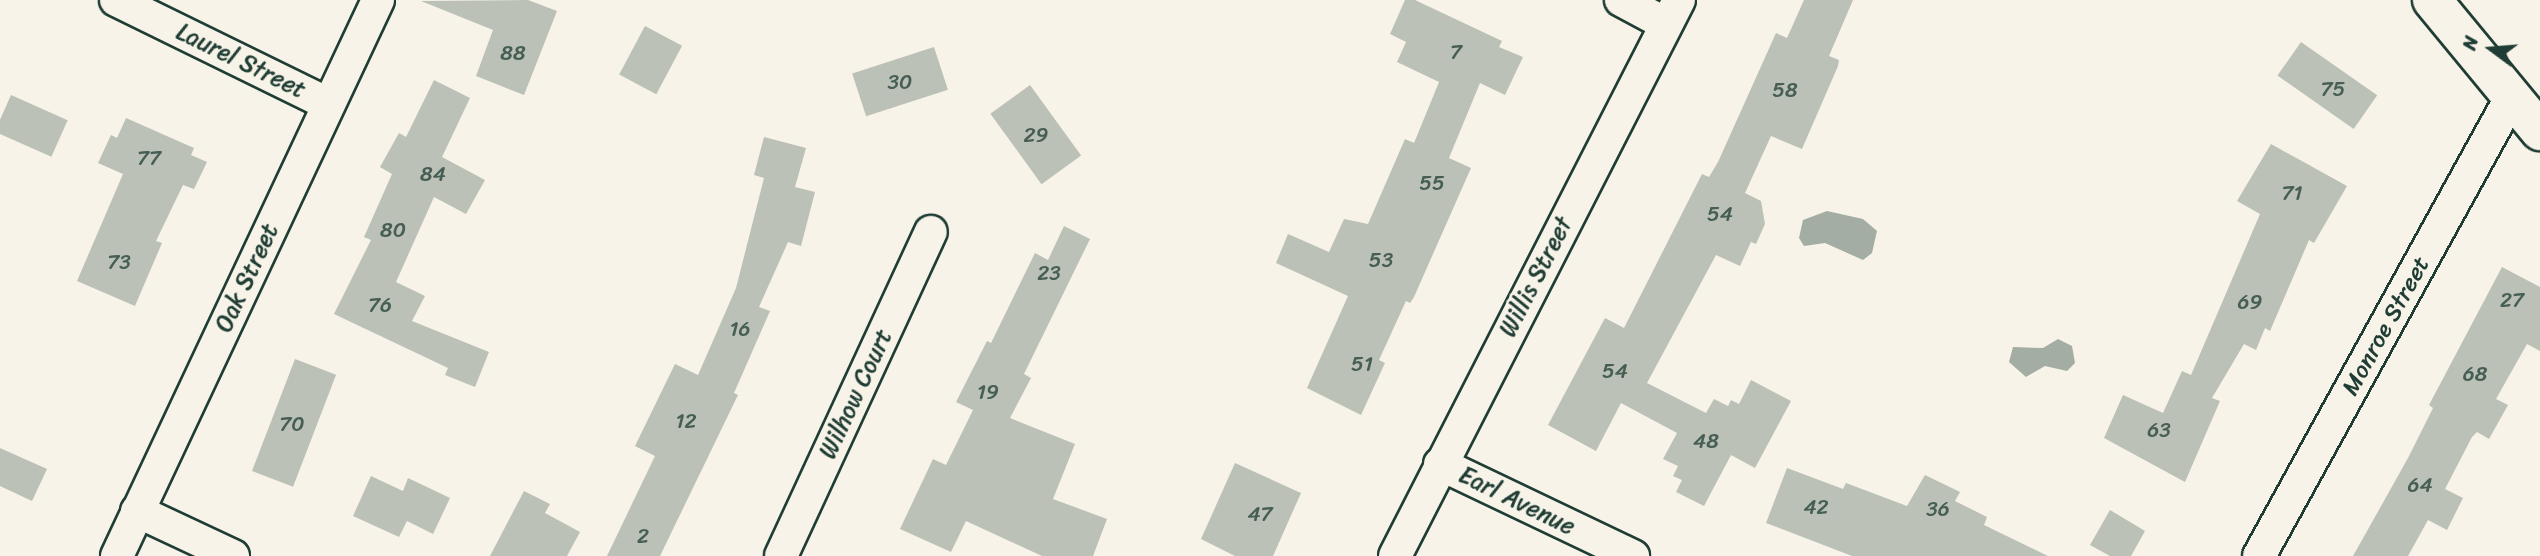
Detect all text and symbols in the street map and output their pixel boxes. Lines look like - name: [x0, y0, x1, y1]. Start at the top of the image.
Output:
- north arrow: [2456, 14, 2526, 84]
- street label: Laurel Street: [172, 17, 310, 105]
- text: N: [2453, 32, 2488, 54]
- house number: 7: [1450, 39, 1462, 65]
- house number: 88: [500, 40, 526, 66]
- house number: 30: [888, 69, 912, 95]
- house number: 75: [2321, 76, 2345, 102]
- house number: 58: [1772, 77, 1798, 103]
- house number: 29: [1023, 122, 1049, 148]
- house number: 77: [137, 145, 161, 171]
- house number: 84: [420, 161, 446, 187]
- house number: 55: [1419, 170, 1445, 196]
- house number: 71: [2282, 180, 2302, 206]
- house number: 54: [1707, 201, 1733, 227]
- street label: Willis Street: [1493, 212, 1579, 342]
- house number: 80: [380, 217, 406, 243]
- street label: Oak Street: [209, 219, 285, 337]
- house number: 53: [1369, 247, 1393, 273]
- house number: 73: [107, 249, 131, 275]
- street label: Monroe Street: [2336, 252, 2436, 400]
- house number: 23: [1037, 260, 1061, 286]
- house number: 27: [2500, 287, 2524, 313]
- house number: 69: [2238, 289, 2262, 315]
- house number: 76: [368, 292, 392, 318]
- house number: 16: [730, 316, 750, 342]
- street label: Wilhow Court: [813, 325, 899, 463]
- house number: 51: [1351, 351, 1373, 377]
- house number: 54: [1602, 358, 1628, 384]
- house number: 68: [2463, 361, 2487, 387]
- house number: 19: [977, 379, 999, 405]
- house number: 12: [675, 408, 697, 434]
- house number: 70: [279, 411, 305, 437]
- house number: 63: [2147, 417, 2171, 443]
- house number: 48: [1693, 428, 1719, 454]
- street label: Earl Avenue: [1455, 461, 1579, 541]
- house number: 64: [2407, 472, 2433, 498]
- house number: 42: [1803, 494, 1829, 520]
- house number: 36: [1926, 496, 1950, 522]
- house number: 47: [1247, 501, 1273, 527]
- house number: 2: [637, 523, 649, 549]

